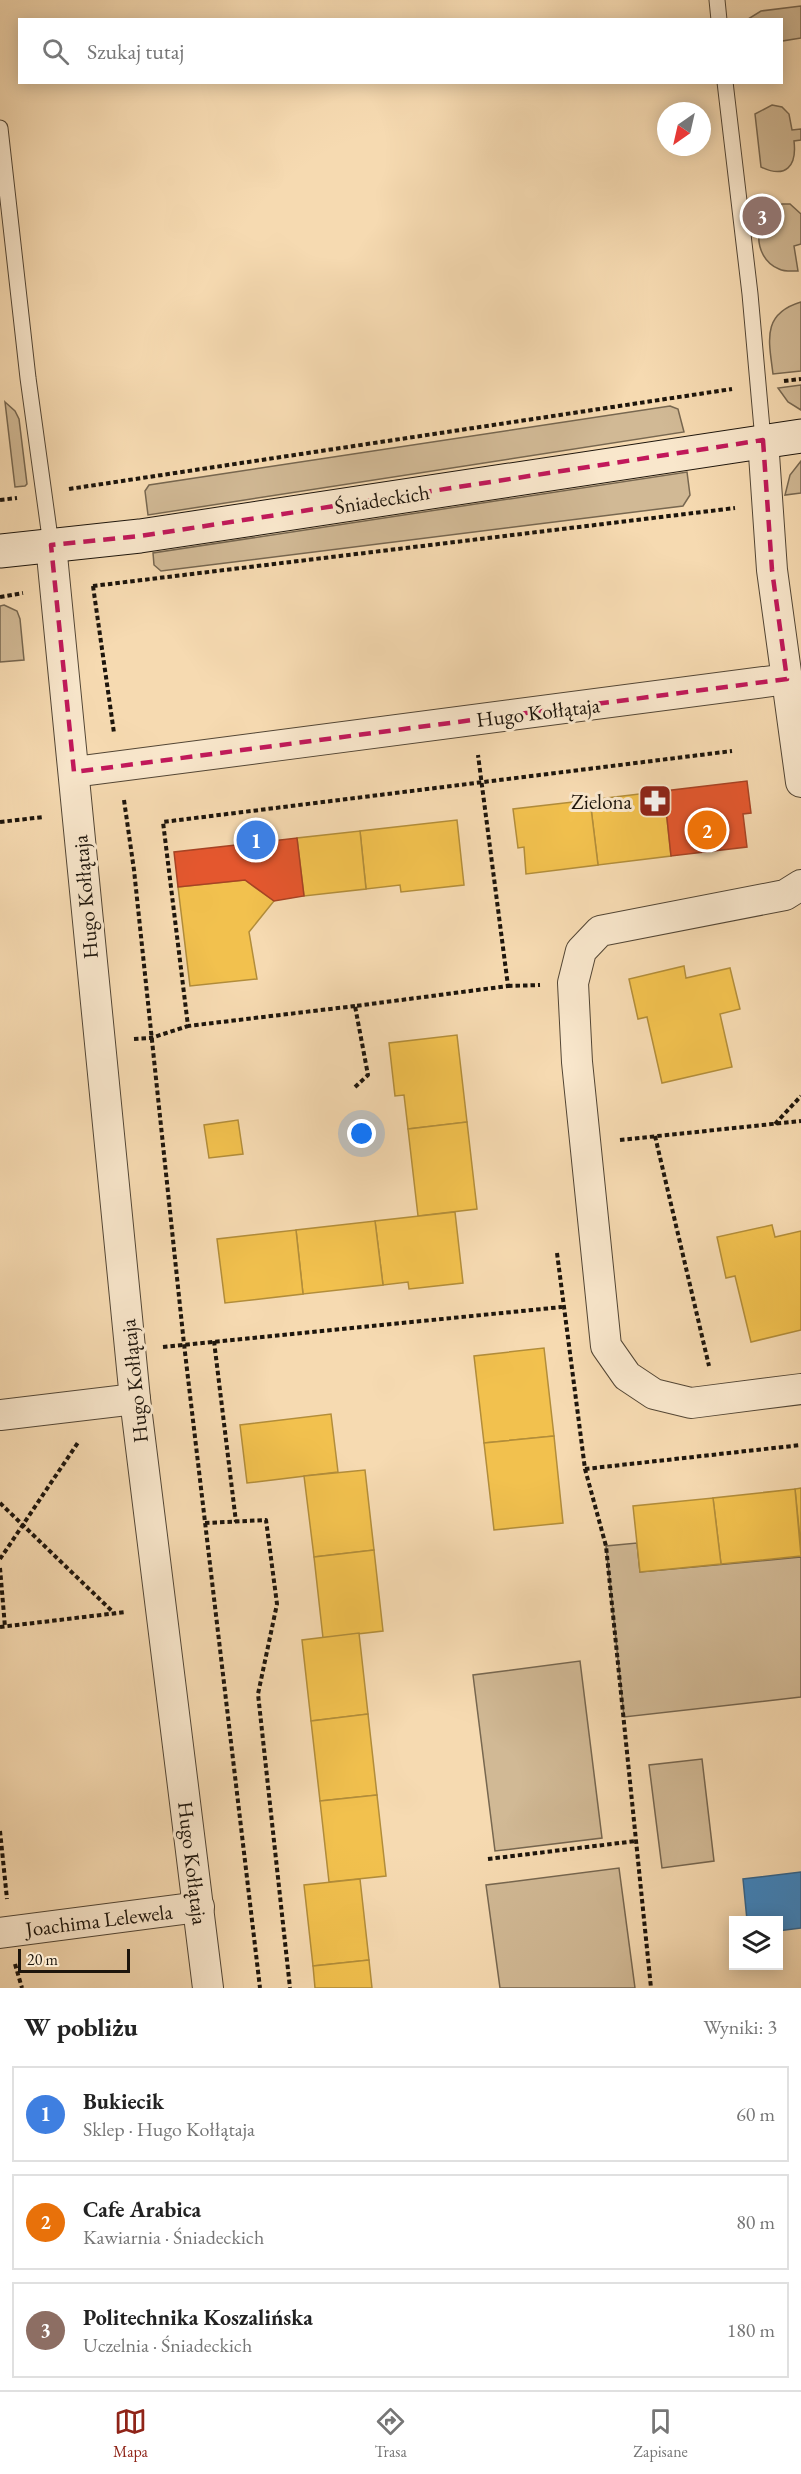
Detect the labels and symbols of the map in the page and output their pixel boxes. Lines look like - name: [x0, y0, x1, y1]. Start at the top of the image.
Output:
- north arrow: [657, 102, 711, 156]
- pin: 3: [742, 194, 782, 238]
- street label: Śniadeckich: [333, 478, 432, 520]
- street label: Hugo Kołłątaja: [475, 691, 602, 733]
- pharmacy icon: Zielona: [637, 783, 673, 819]
- place label: Zielona: [571, 788, 633, 815]
- pin: 2: [688, 808, 726, 852]
- pin: 1: [236, 818, 276, 862]
- street label: Hugo Kołłątaja: [66, 833, 104, 960]
- your location: [347, 1119, 376, 1148]
- street label: Hugo Kołłątaja: [114, 1317, 154, 1444]
- street label: Hugo Kołłątaja: [172, 1800, 214, 1927]
- street label: Joachima Lelewela: [22, 1898, 175, 1943]
- scale bar: [18, 1946, 130, 1974]

